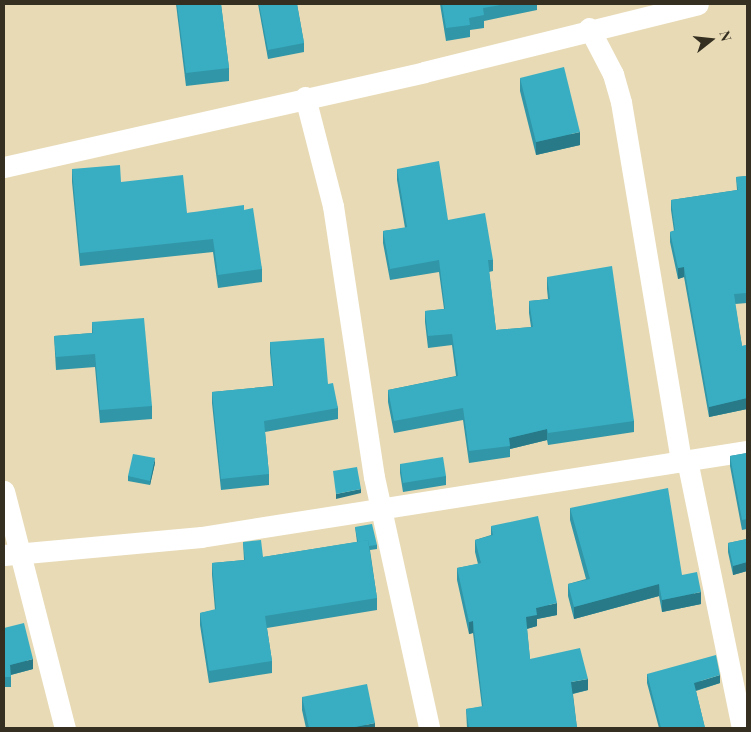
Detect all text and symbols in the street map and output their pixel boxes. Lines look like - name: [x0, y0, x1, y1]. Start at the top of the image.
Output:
- north arrow: [686, 15, 736, 65]
- text: N: [715, 28, 736, 43]

